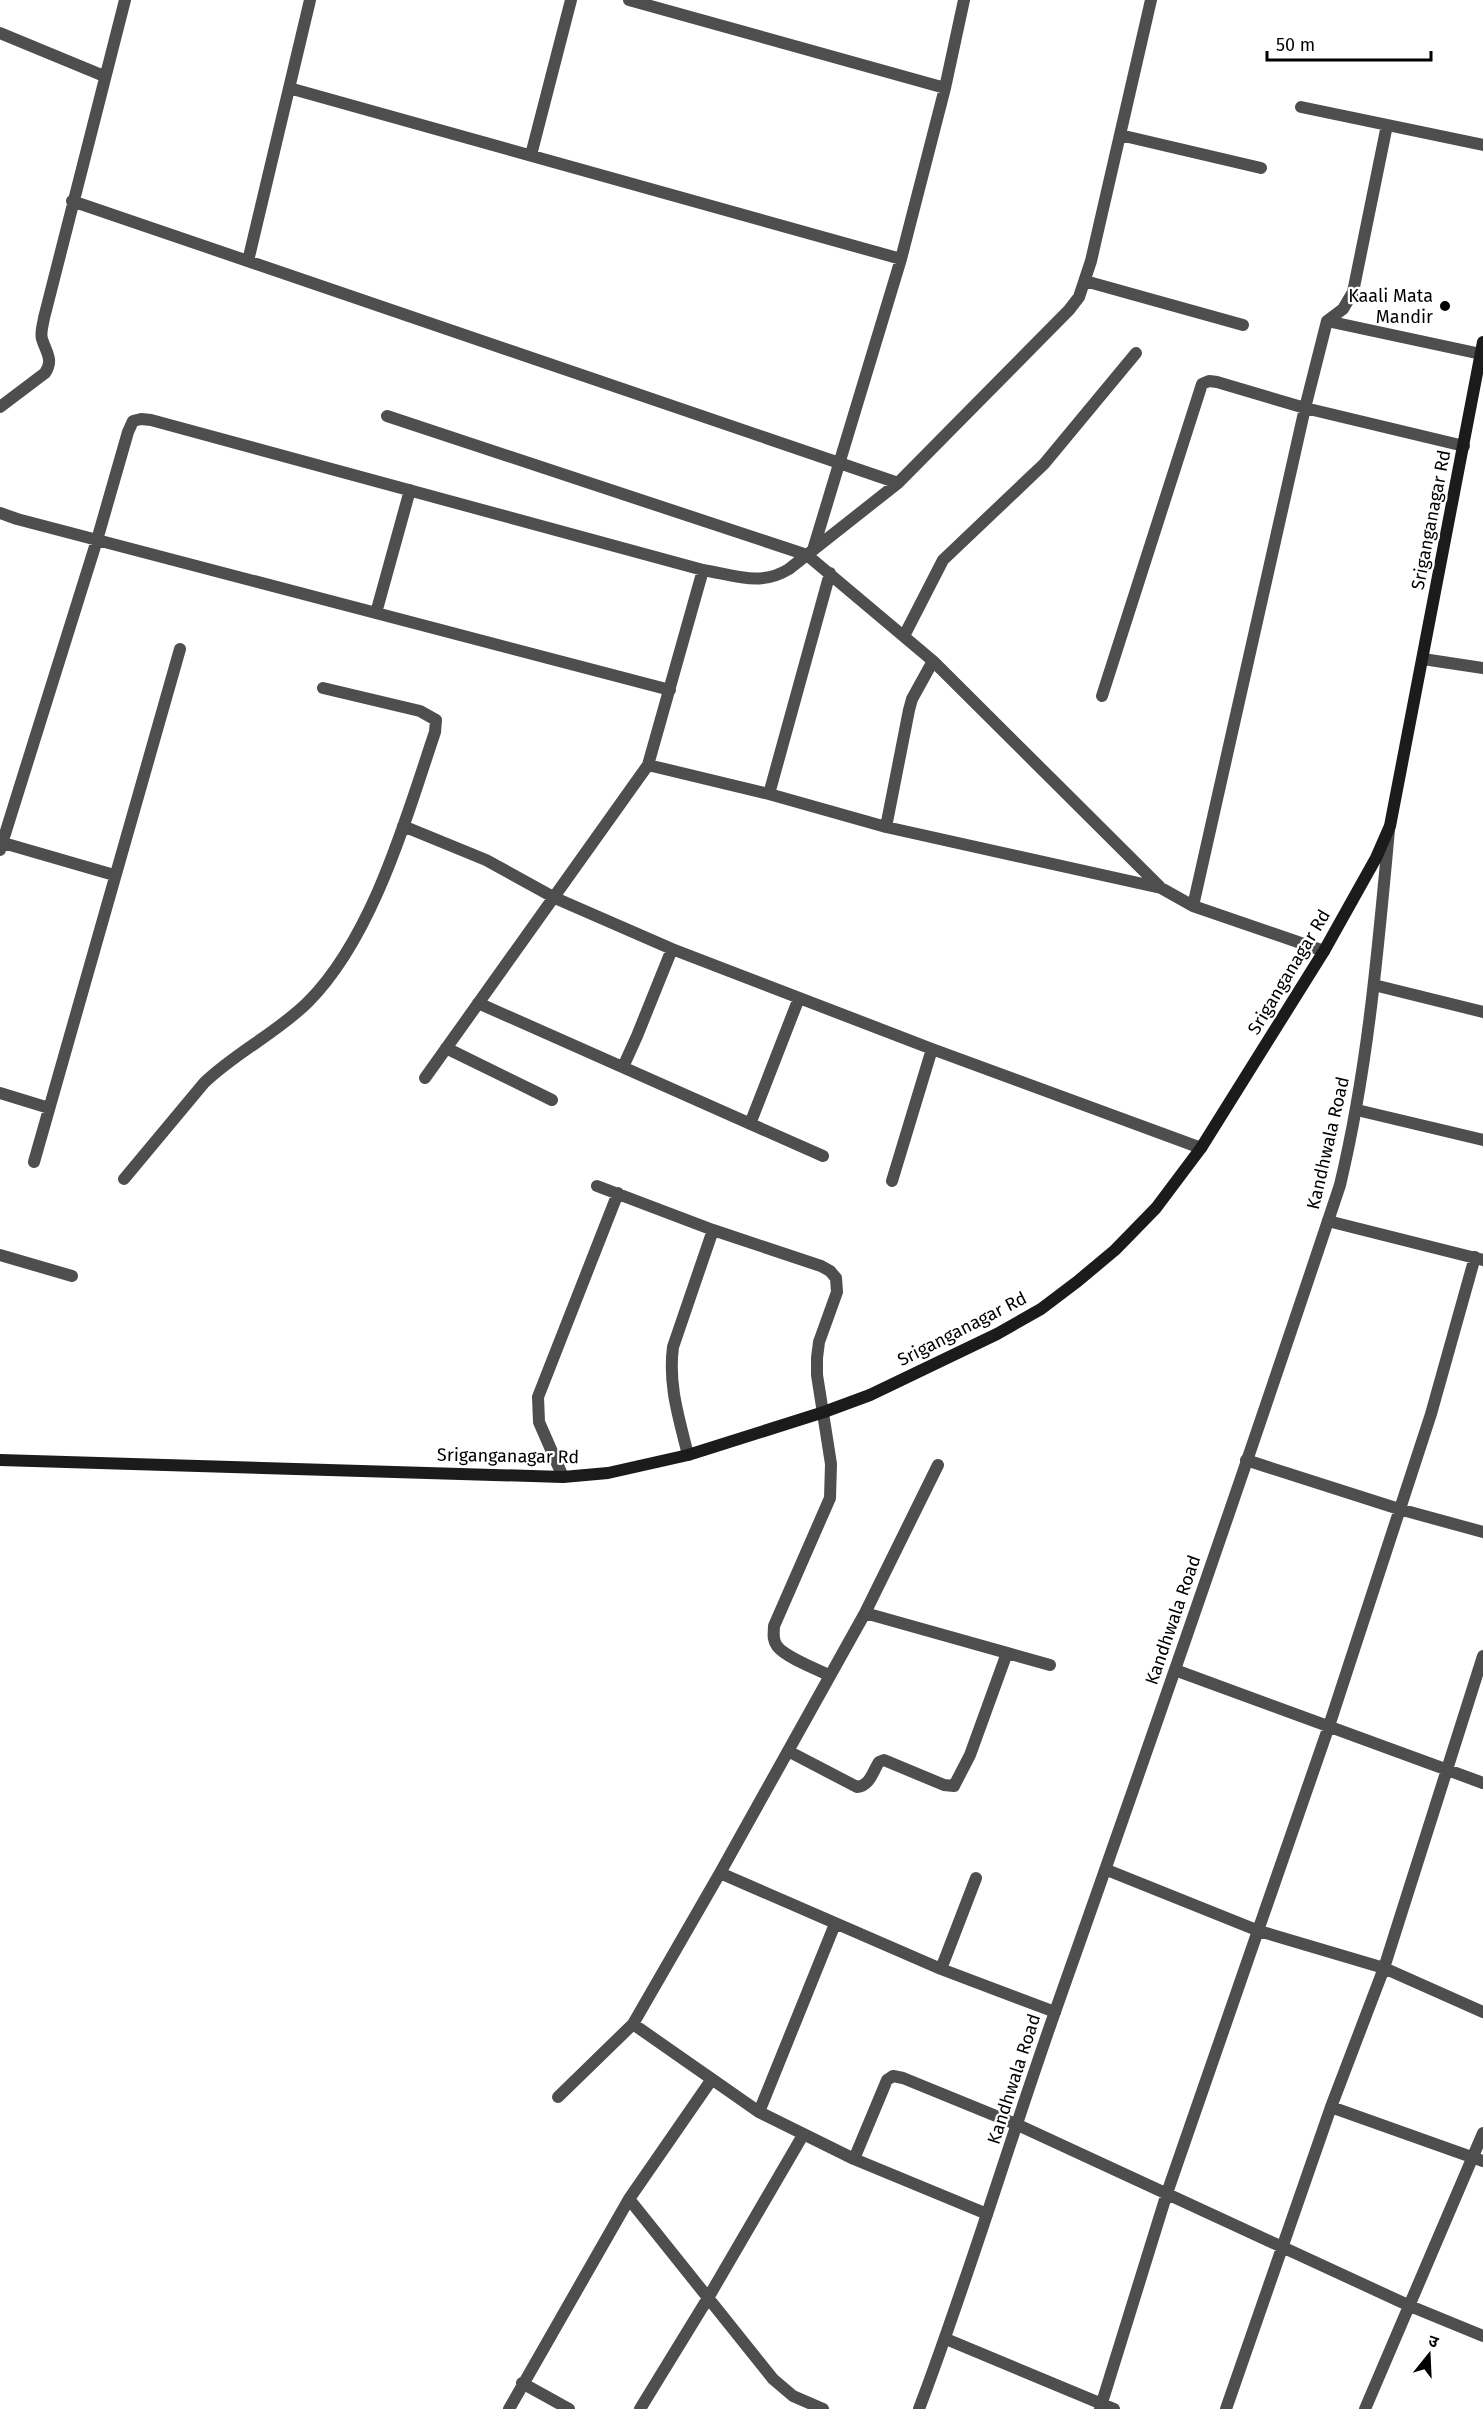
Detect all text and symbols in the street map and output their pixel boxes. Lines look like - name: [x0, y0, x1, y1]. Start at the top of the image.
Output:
- scale bar: [1267, 24, 1430, 62]
- text: 50 m: [1276, 34, 1315, 56]
- place label: Kaali Mata Mandir: [1348, 285, 1433, 328]
- marker: Kaali Mata Mandir: [1438, 299, 1452, 313]
- street label: Sriganganagar Rd: [1407, 448, 1455, 592]
- street label: Sriganganagar Rd: [1243, 905, 1335, 1039]
- street label: Kandhwala Road: [1302, 1074, 1354, 1212]
- street label: Sriganganagar Rd: [894, 1287, 1030, 1371]
- street label: Sriganganagar Rd: [437, 1444, 579, 1468]
- street label: Kandhwala Road: [1141, 1552, 1205, 1688]
- street label: Kandhwala Road: [983, 2011, 1045, 2147]
- north arrow: [1399, 2325, 1459, 2385]
- text: उ: [1426, 2331, 1441, 2352]

